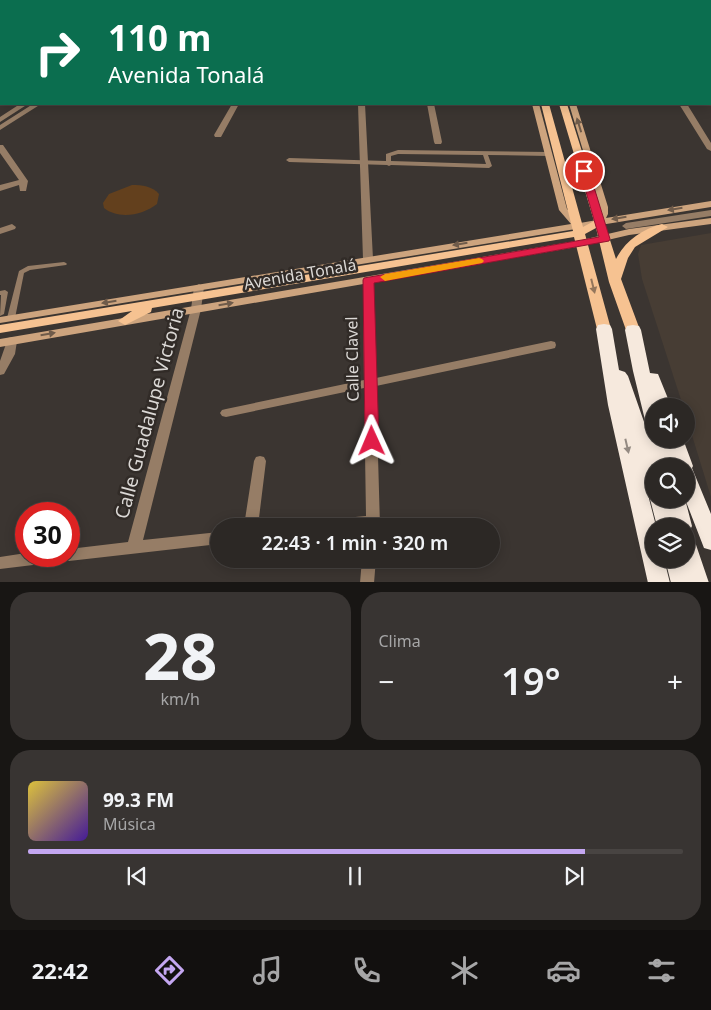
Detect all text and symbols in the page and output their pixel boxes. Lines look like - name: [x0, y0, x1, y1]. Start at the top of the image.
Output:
- text: 110 m: [108, 14, 211, 61]
- icon: right: [25, 20, 90, 85]
- text: Avenida Tonalá: [108, 59, 264, 89]
- one-way arrow: [574, 118, 582, 133]
- pin: [563, 150, 605, 192]
- icon: arrive: [570, 157, 598, 185]
- one-way arrow: [667, 206, 683, 214]
- one-way arrow: [611, 215, 627, 223]
- one-way arrow: [451, 241, 467, 249]
- street label: Avenida Tonalá: [242, 253, 358, 295]
- one-way arrow: [589, 278, 597, 293]
- one-way arrow: [101, 298, 117, 306]
- one-way arrow: [218, 300, 234, 308]
- street label: Calle Guadalupe Victoria: [108, 304, 190, 522]
- street label: Calle Clavel: [340, 316, 364, 402]
- one-way arrow: [40, 330, 56, 338]
- map controls: [645, 398, 695, 568]
- button: sound: [645, 398, 695, 448]
- position arrow: [345, 414, 397, 466]
- one-way arrow: [623, 438, 631, 453]
- button: search: [645, 458, 695, 508]
- speed limit sign: 30: [15, 502, 80, 567]
- button: layers: [645, 518, 695, 568]
- text: 22:43 · 1 min · 320 m: [262, 530, 448, 556]
- text: 28: [143, 611, 217, 699]
- text: Clima: [379, 630, 421, 652]
- text: 19°: [501, 654, 561, 706]
- text: −: [379, 662, 395, 700]
- text: +: [667, 662, 683, 700]
- text: km/h: [161, 688, 200, 710]
- text: 99.3 FM: [103, 787, 174, 813]
- text: Música: [103, 813, 156, 835]
- icon: previous: [123, 862, 151, 890]
- icon: pause: [341, 862, 369, 890]
- icon: next: [560, 862, 588, 890]
- icon: directions: [152, 953, 187, 988]
- icon: music: [250, 953, 285, 988]
- icon: phone: [349, 953, 384, 988]
- icon: climate: [447, 953, 482, 988]
- icon: car: [546, 953, 581, 988]
- icon: filters: [644, 953, 679, 988]
- text: 22:42: [32, 955, 88, 985]

